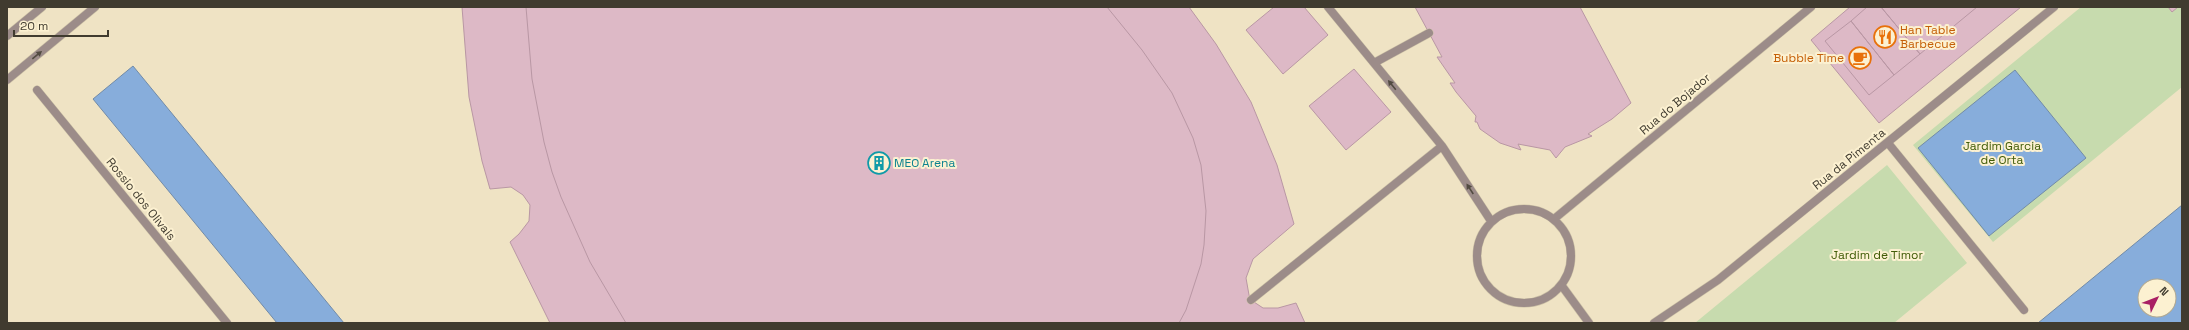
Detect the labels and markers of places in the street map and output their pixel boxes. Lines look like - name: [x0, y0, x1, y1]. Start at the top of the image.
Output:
- place label: Han Table Barbecue: [1900, 22, 1956, 52]
- restaurant icon: Han Table Barbecue: [1872, 24, 1898, 50]
- cafe icon: Bubble Time: [1847, 45, 1873, 71]
- place label: Bubble Time: [1773, 50, 1844, 66]
- building icon: MEO Arena: [866, 150, 892, 176]
- place label: MEO Arena: [894, 155, 955, 171]

